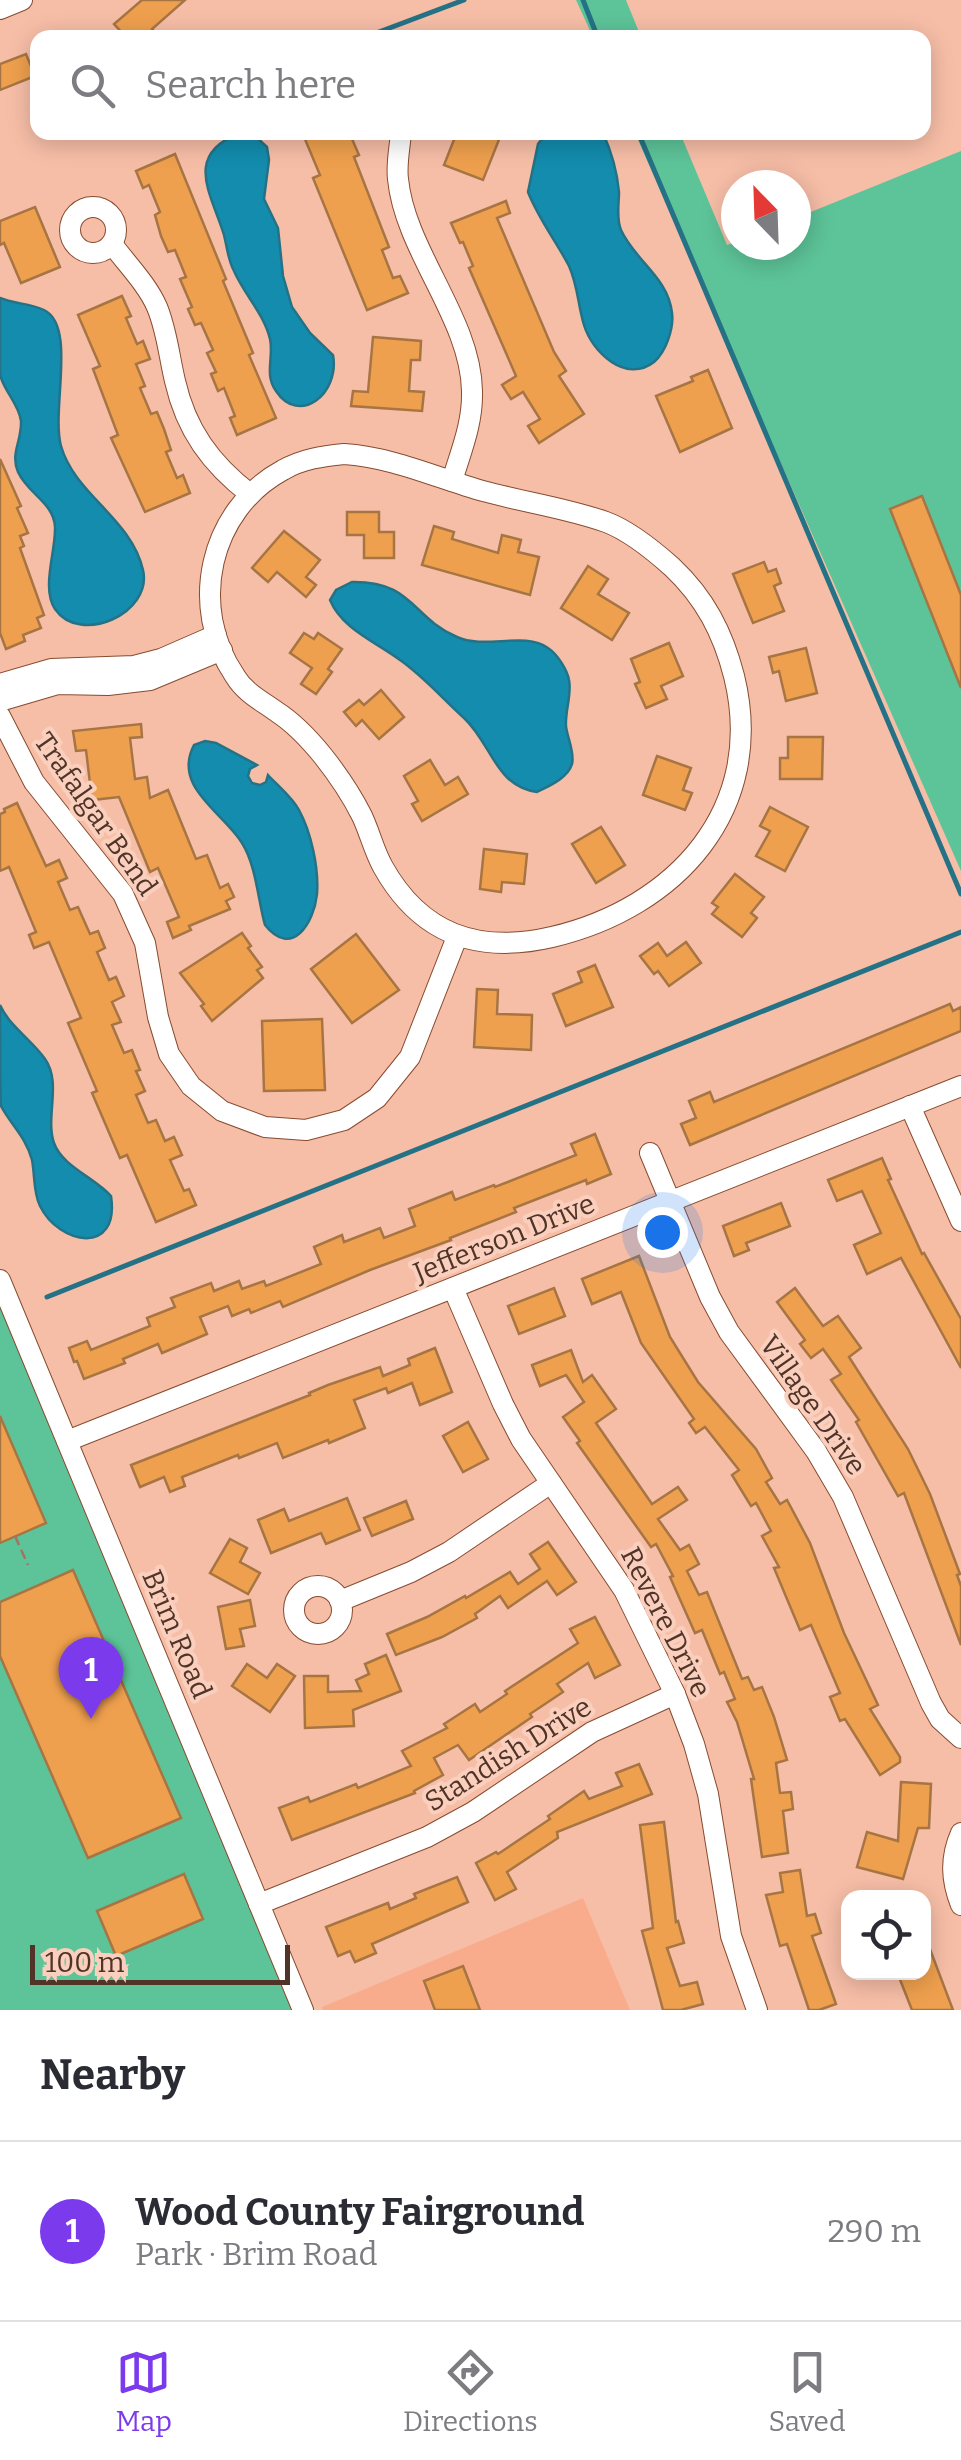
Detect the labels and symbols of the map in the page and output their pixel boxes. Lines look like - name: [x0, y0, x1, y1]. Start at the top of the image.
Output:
- north arrow: [721, 170, 811, 260]
- street label: Trafalgar Bend: [28, 726, 164, 902]
- street label: Jefferson Drive: [408, 1187, 599, 1290]
- your location: [637, 1207, 688, 1258]
- street label: Village Drive: [753, 1329, 873, 1481]
- street label: Revere Drive: [614, 1542, 718, 1702]
- street label: Brim Road: [135, 1565, 219, 1703]
- pin: 1: [58, 1636, 124, 1719]
- street label: Standish Drive: [419, 1690, 597, 1818]
- scale bar: [30, 1940, 290, 1984]

